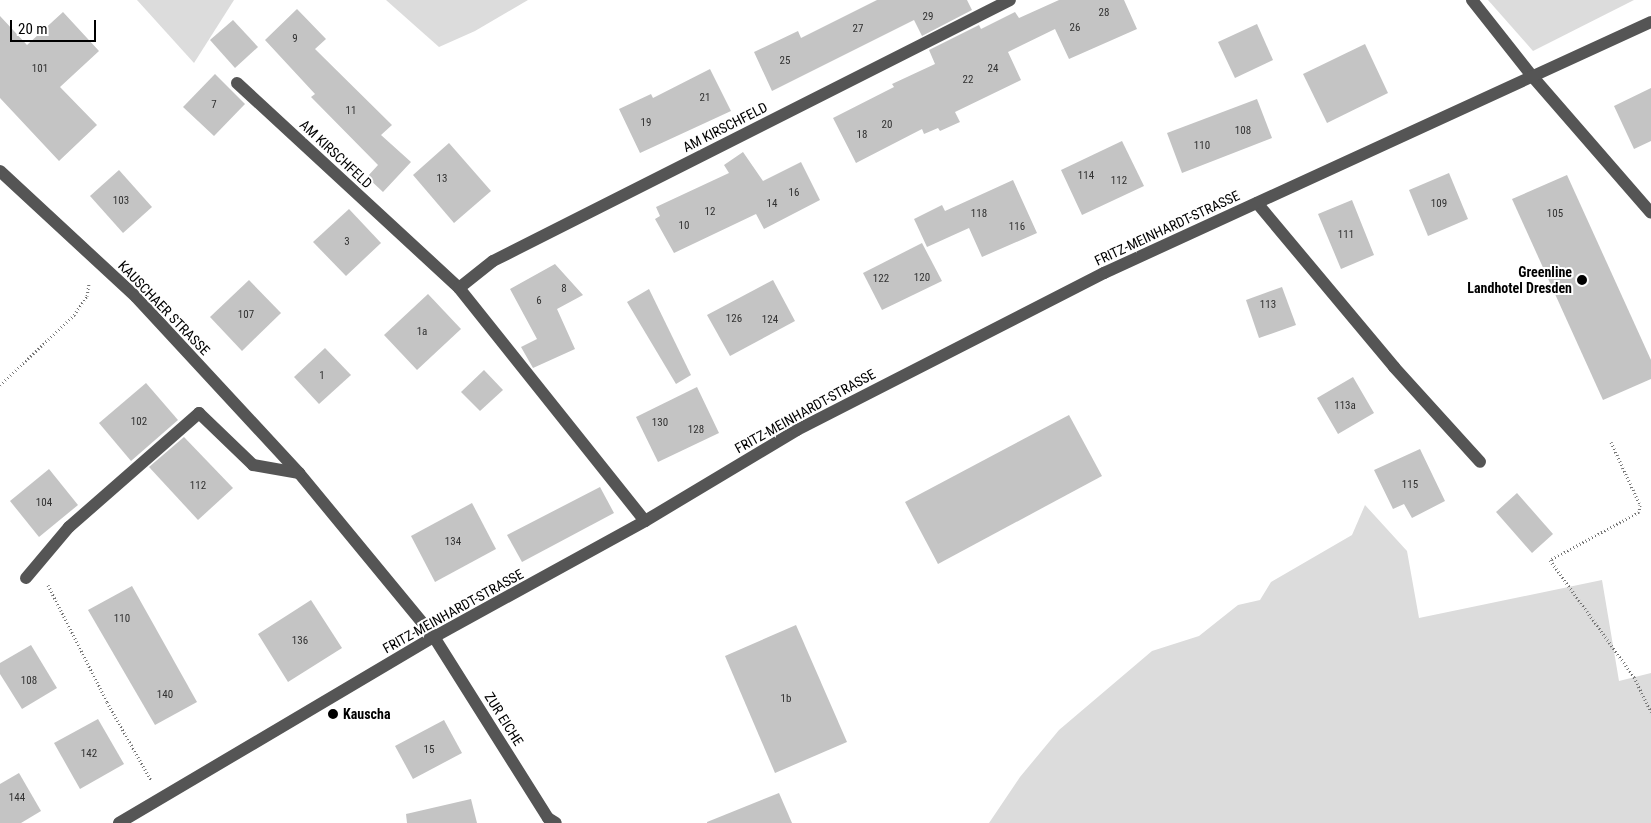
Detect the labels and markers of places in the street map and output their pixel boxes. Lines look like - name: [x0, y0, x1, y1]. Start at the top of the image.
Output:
- place label: Greenline Landhotel Dresden: [1467, 264, 1572, 296]
- marker: Greenline Landhotel Dresden: [1576, 274, 1588, 286]
- place label: Kauscha: [343, 706, 391, 722]
- marker: Kauscha: [327, 708, 339, 720]

